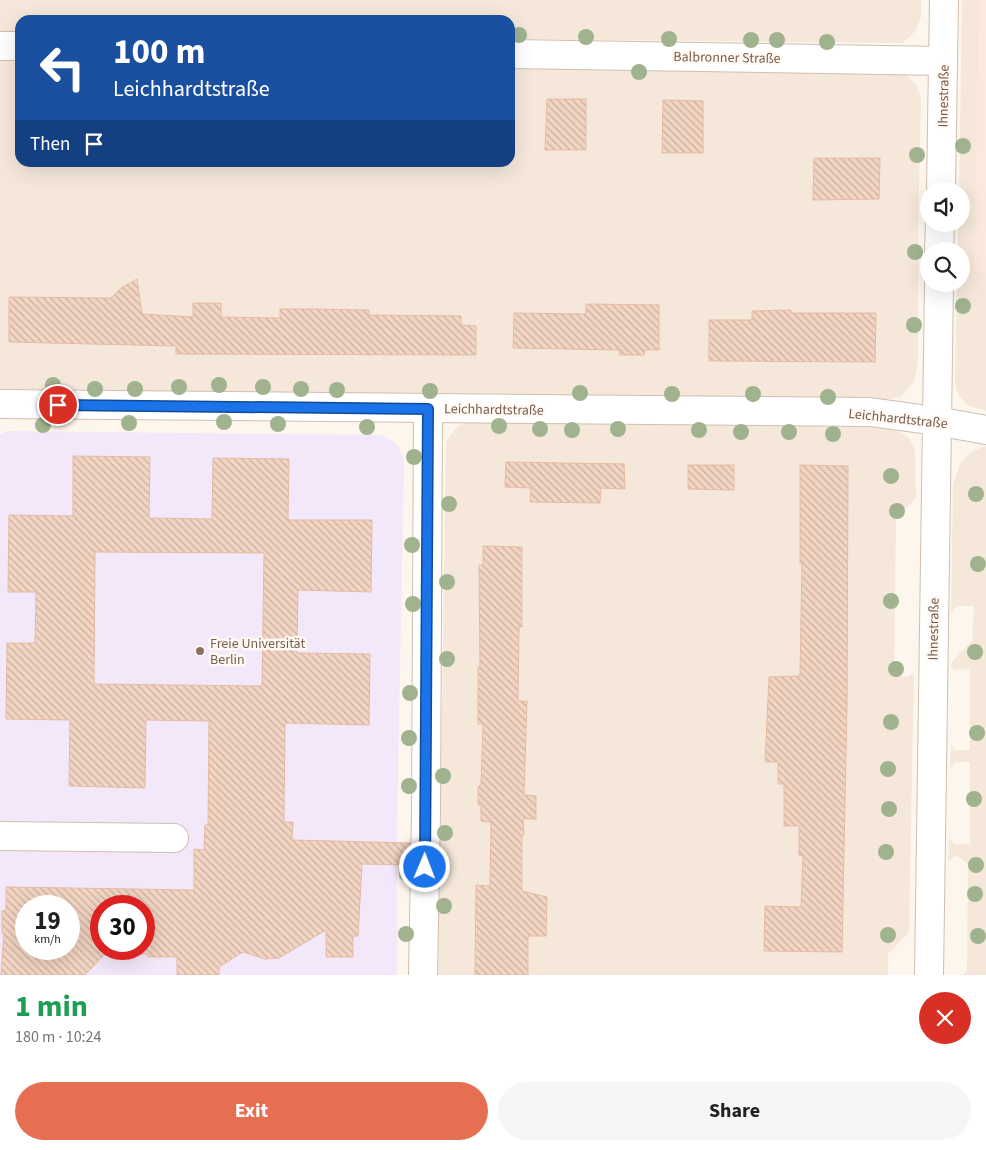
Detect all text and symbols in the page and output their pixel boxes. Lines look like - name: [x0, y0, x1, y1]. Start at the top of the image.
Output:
- text: 100 m: [113, 27, 205, 77]
- icon: left: [30, 35, 95, 100]
- street label: Balbronner Straße: [673, 47, 781, 69]
- street label: Ihnestraße: [933, 64, 955, 128]
- text: Leichhardtstraße: [113, 73, 270, 105]
- icon: arrive: [80, 130, 108, 158]
- text: Then: [30, 131, 70, 158]
- map controls: [920, 182, 970, 292]
- button: sound: [920, 182, 970, 232]
- button: search: [920, 242, 970, 292]
- pin: [37, 384, 79, 426]
- icon: arrive: [44, 391, 72, 419]
- street label: Leichhardtstraße: [444, 399, 544, 421]
- street label: Leichhardtstraße: [847, 404, 949, 434]
- street label: Ihnestraße: [923, 597, 945, 661]
- place label: Freie Universität Berlin: [210, 634, 305, 670]
- marker: Freie Universität Berlin: [194, 645, 206, 657]
- position arrow: [398, 840, 450, 892]
- speed limit sign: 30: [90, 895, 155, 960]
- text: 19: [34, 903, 61, 939]
- text: km/h: [34, 931, 61, 948]
- text: 1 min: [15, 985, 88, 1028]
- button: close: [919, 992, 971, 1044]
- text: 180 m · 10:24: [15, 1026, 102, 1048]
- button: Exit: [15, 1082, 488, 1140]
- button: Share: [498, 1082, 971, 1140]

